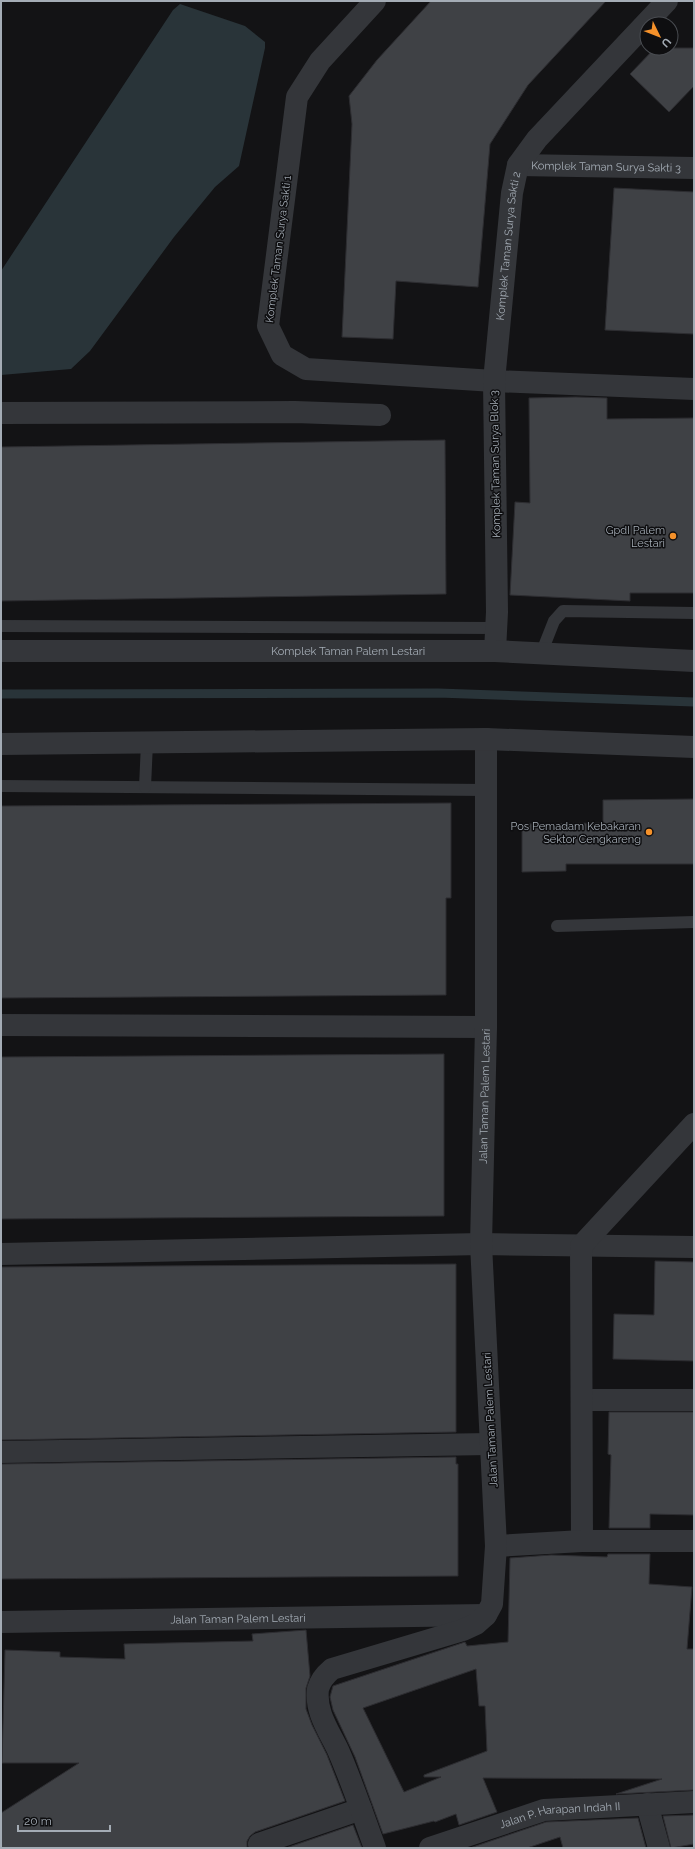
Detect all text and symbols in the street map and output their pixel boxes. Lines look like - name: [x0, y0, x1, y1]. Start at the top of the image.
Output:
- north arrow: [639, 16, 679, 56]
- text: U: [658, 35, 674, 50]
- street label: Komplek Taman Surya Sakti 3: [531, 159, 681, 175]
- street label: Komplek Taman Surya Sakti 2: [494, 170, 524, 321]
- street label: Komplek Taman Surya Sakti 1: [263, 174, 294, 324]
- street label: Komplek Taman Surya Blok 3: [488, 390, 503, 538]
- place label: GpdI Palem Lestari: [606, 524, 665, 550]
- marker: GpdI Palem Lestari: [668, 531, 678, 541]
- street label: Komplek Taman Palem Lestari: [271, 645, 425, 658]
- place label: Pos Pemadam Kebakaran Sektor Cengkareng: [511, 820, 641, 846]
- marker: Pos Pemadam Kebakaran Sektor Cengkareng: [644, 827, 654, 837]
- street label: Jalan Taman Palem Lestari: [477, 1029, 493, 1164]
- street label: Jalan Taman Palem Lestari: [480, 1352, 501, 1488]
- street label: Jalan Taman Palem Lestari: [170, 1612, 306, 1627]
- street label: Jalan P. Harapan Indah II: [498, 1800, 621, 1831]
- scale bar: [18, 1807, 110, 1833]
- text: 20 m: [24, 1814, 52, 1828]

